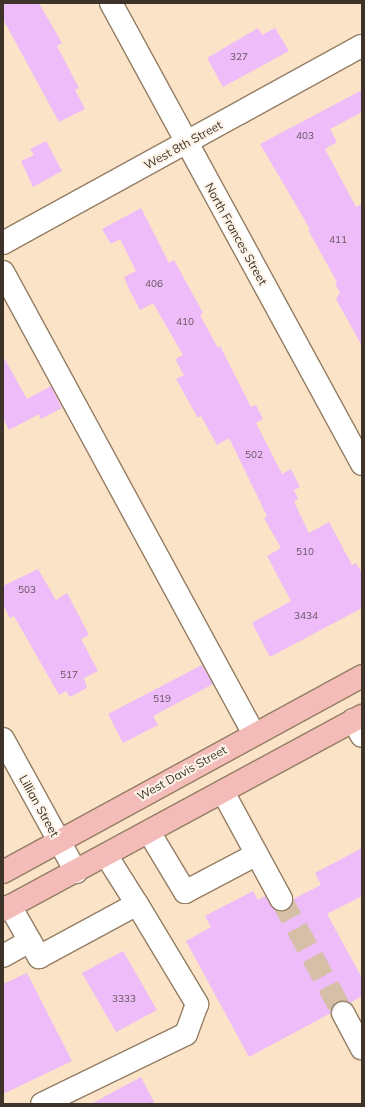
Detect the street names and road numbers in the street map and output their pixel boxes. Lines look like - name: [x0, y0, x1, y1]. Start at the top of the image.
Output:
- street label: West 8th Street: [141, 118, 225, 172]
- street label: North Frances Street: [202, 180, 270, 288]
- street label: West Davis Street: [135, 742, 229, 804]
- street label: Lillian Street: [16, 773, 62, 839]

